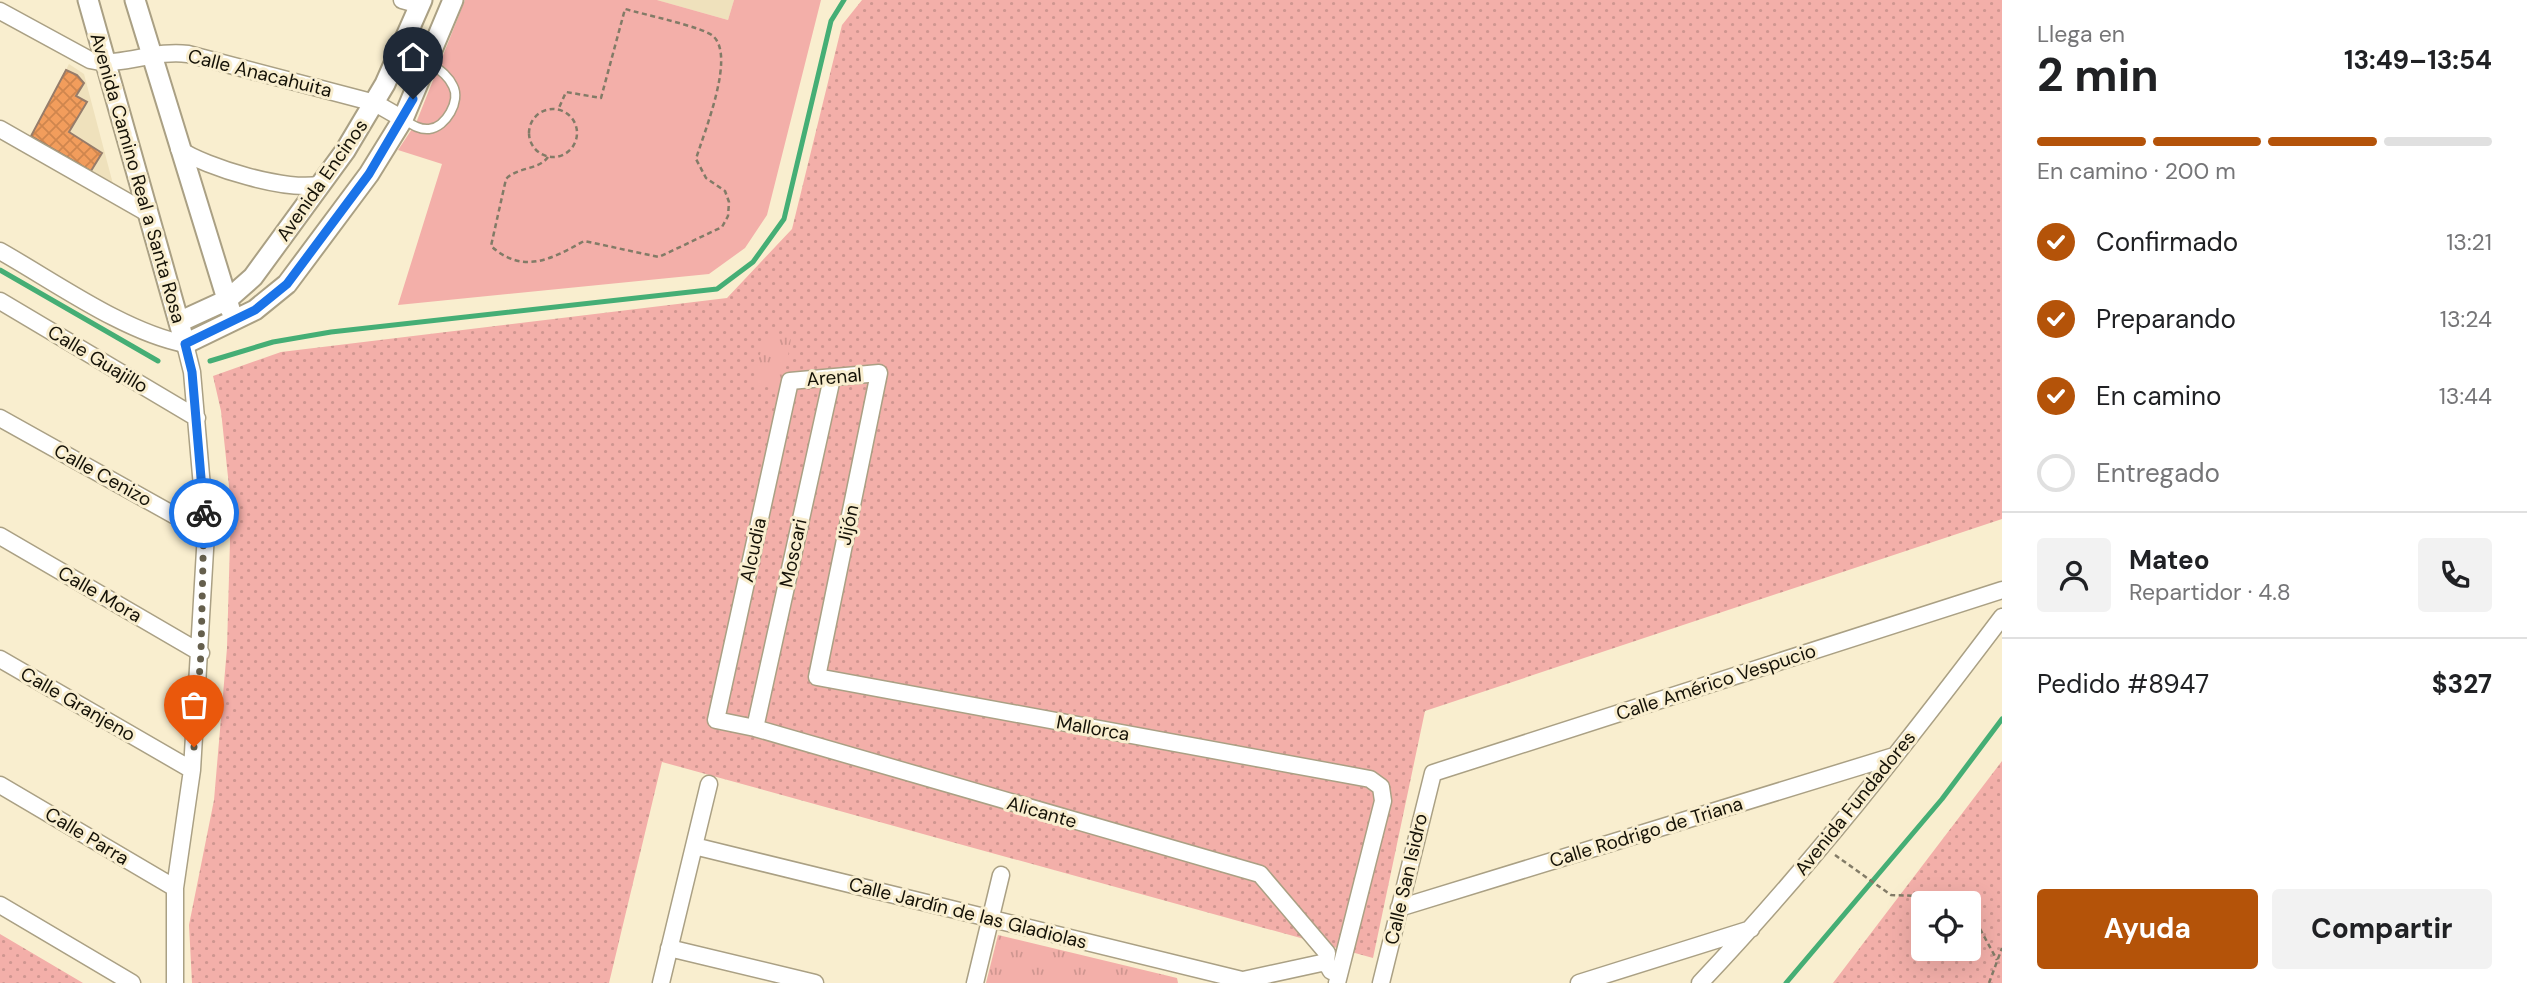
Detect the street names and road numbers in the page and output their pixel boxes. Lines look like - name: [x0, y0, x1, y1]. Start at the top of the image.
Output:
- street label: Avenida Camino Real a Santa Rosa: [85, 30, 191, 326]
- street label: Calle Anacahuita: [185, 43, 335, 103]
- street label: Avenida Encinos: [271, 114, 373, 246]
- street label: Calle Guajillo: [43, 319, 153, 399]
- street label: Arenal: [805, 362, 863, 392]
- street label: Calle Cenizo: [50, 438, 156, 512]
- street label: Jijón: [832, 502, 864, 548]
- street label: Alcudia: [734, 515, 772, 585]
- street label: Moscari: [774, 516, 812, 590]
- street label: Calle Mora: [54, 560, 146, 628]
- street label: Calle Américo Vespucio: [1613, 638, 1819, 726]
- street label: Calle Granjeno: [16, 661, 140, 747]
- street label: Mallorca: [1054, 709, 1132, 747]
- street label: Avenida Fundadores: [1789, 726, 1921, 880]
- street label: Alicante: [1004, 790, 1080, 834]
- street label: Calle Rodrigo de Triana: [1546, 791, 1746, 873]
- street label: Calle Parra: [40, 801, 134, 871]
- street label: Calle San Isidro: [1379, 811, 1433, 947]
- street label: Calle Jardín de las Gladiolas: [846, 871, 1090, 955]

